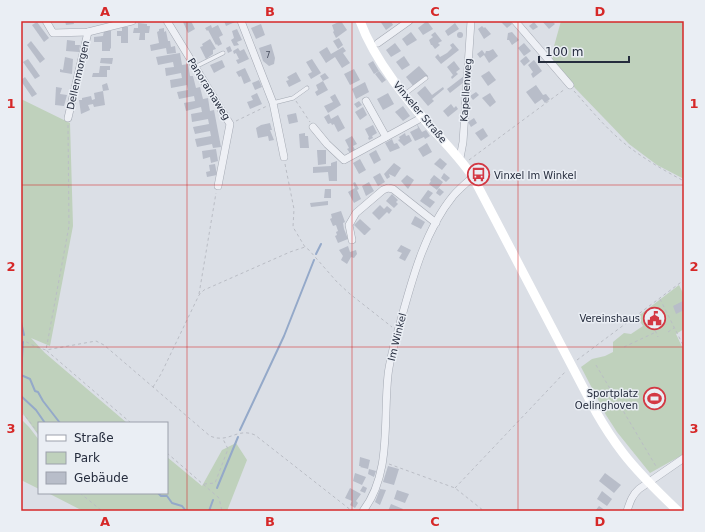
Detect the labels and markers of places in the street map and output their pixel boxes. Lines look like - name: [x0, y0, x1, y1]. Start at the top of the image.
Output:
- bus stop icon: Vinxel Im Winkel: [466, 162, 492, 188]
- place label: Vinxel Im Winkel: [494, 170, 576, 181]
- public building icon: Vereinshaus: [642, 305, 668, 331]
- place label: Vereinshaus: [579, 313, 640, 324]
- sports icon: Sportplatz Oelinghoven: [641, 386, 667, 412]
- place label: Sportplatz Oelinghoven: [575, 388, 638, 411]

